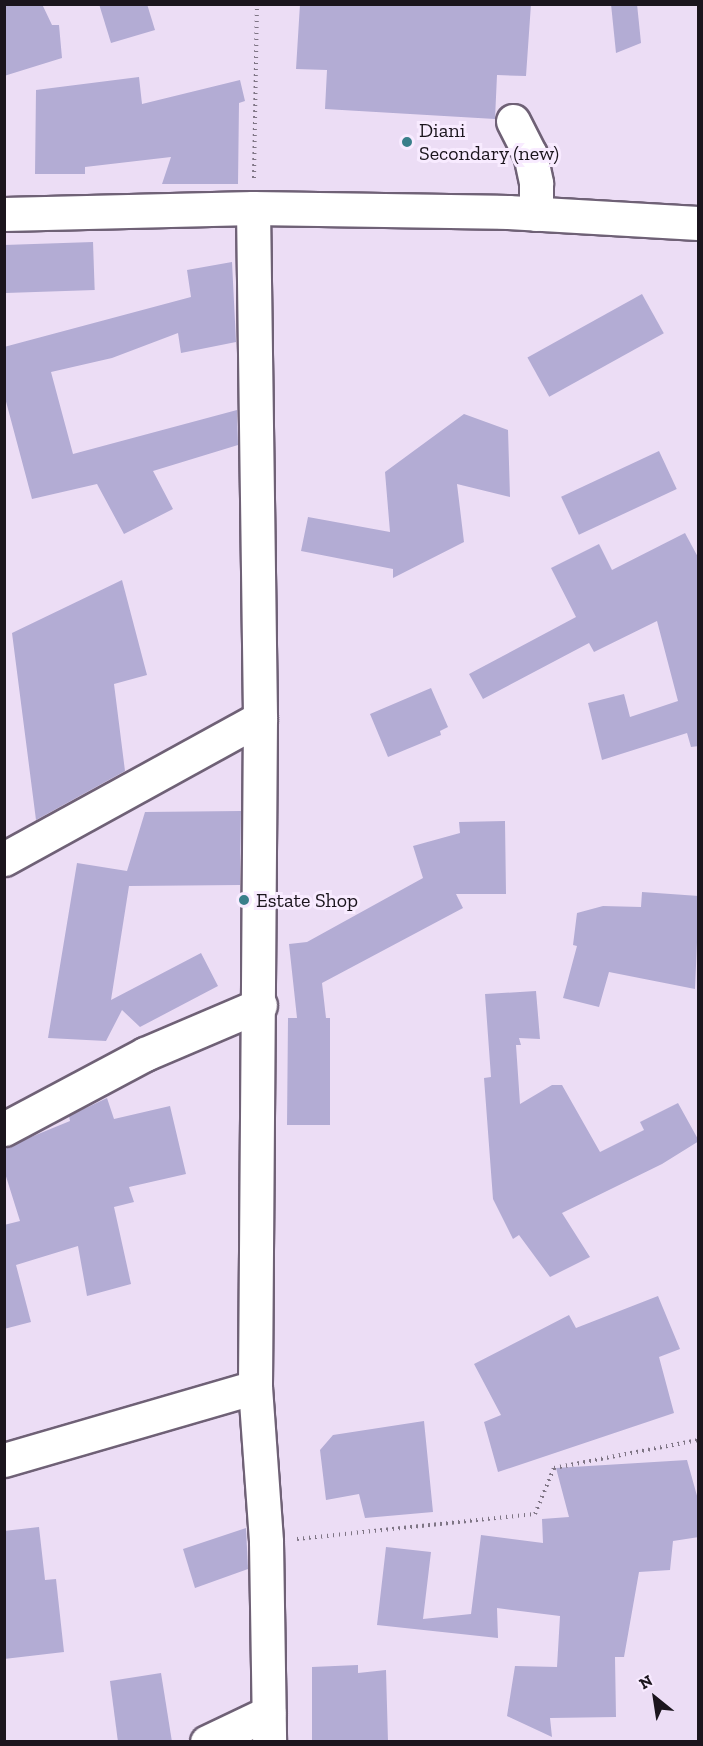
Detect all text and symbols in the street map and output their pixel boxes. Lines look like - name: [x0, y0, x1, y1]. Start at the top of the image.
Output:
- place label: Diani Secondary (new): [419, 118, 559, 165]
- marker: Diani Secondary (new): [400, 135, 414, 149]
- place label: Estate Shop: [256, 888, 358, 912]
- marker: Estate Shop: [237, 893, 251, 907]
- north arrow: [625, 1668, 685, 1728]
- text: N: [636, 1671, 656, 1693]

